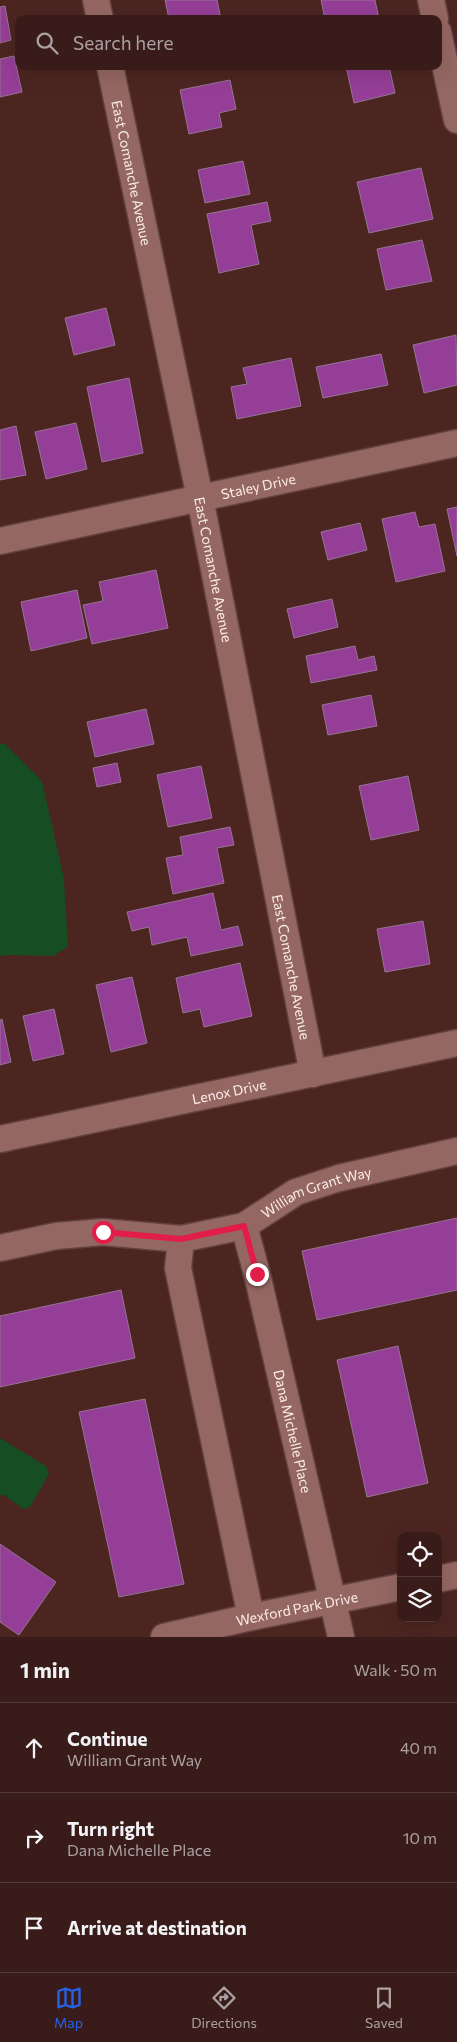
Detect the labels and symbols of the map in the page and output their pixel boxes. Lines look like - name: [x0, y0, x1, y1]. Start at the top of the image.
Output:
- street label: East Comanche Avenue: [109, 99, 156, 247]
- street label: Staley Drive: [219, 469, 297, 502]
- street label: East Comanche Avenue: [191, 495, 237, 643]
- street label: East Comanche Avenue: [269, 893, 315, 1041]
- street label: Lenox Drive: [190, 1075, 268, 1107]
- street label: William Grant Way: [258, 1162, 373, 1221]
- route start: [92, 1221, 115, 1244]
- route end: [246, 1263, 269, 1286]
- street label: Dana Michelle Place: [271, 1368, 316, 1495]
- street label: Wexford Park Drive: [234, 1587, 359, 1629]

